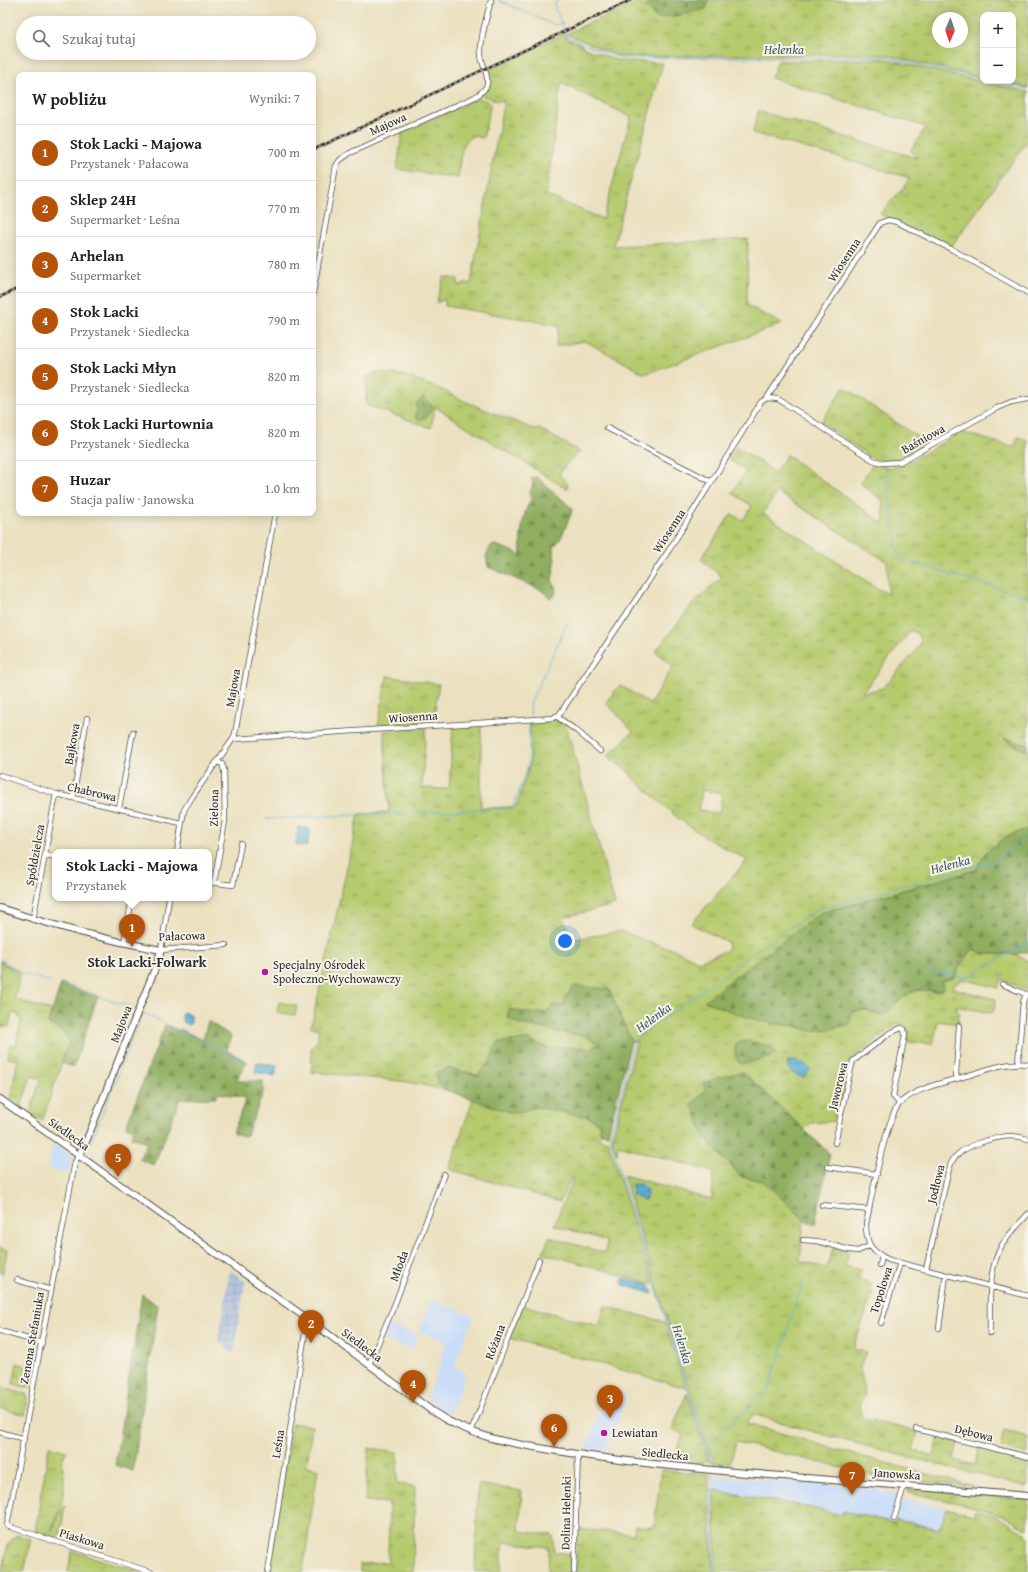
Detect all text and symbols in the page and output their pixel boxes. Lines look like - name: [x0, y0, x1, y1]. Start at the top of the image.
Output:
- north arrow: [932, 12, 968, 48]
- map controls: [980, 12, 1016, 84]
- button: +: [980, 12, 1016, 48]
- search box: [16, 16, 316, 60]
- icon: search: [30, 27, 52, 49]
- text: Szukaj tutaj: [62, 28, 136, 49]
- water label: Helenka: [763, 40, 804, 59]
- button: −: [980, 48, 1016, 84]
- text: W pobliżu: [32, 86, 107, 111]
- text: Wyniki: 7: [249, 89, 300, 108]
- street label: Majowa: [367, 108, 409, 139]
- text: Stok Lacki - Majowa: [70, 133, 202, 154]
- text: 1: [42, 143, 48, 162]
- text: 700 m: [268, 143, 300, 162]
- text: Przystanek · Pałacowa: [70, 154, 189, 173]
- text: Sklep 24H: [70, 189, 136, 210]
- text: 2: [42, 199, 48, 218]
- text: 770 m: [268, 199, 300, 218]
- text: Supermarket · Leśna: [70, 210, 180, 229]
- street label: Wiosenna: [823, 234, 864, 285]
- text: Arhelan: [70, 245, 124, 266]
- text: 3: [42, 255, 48, 274]
- text: 780 m: [268, 255, 300, 274]
- text: Supermarket: [70, 266, 141, 285]
- text: Stok Lacki: [70, 301, 139, 322]
- text: 4: [42, 311, 48, 330]
- text: 790 m: [268, 311, 300, 330]
- text: Przystanek · Siedlecka: [70, 322, 189, 341]
- text: Stok Lacki Młyn: [70, 357, 176, 378]
- text: 5: [42, 367, 48, 386]
- text: 820 m: [268, 367, 300, 386]
- text: Przystanek · Siedlecka: [70, 378, 189, 397]
- text: Stok Lacki Hurtownia: [70, 413, 213, 434]
- street label: Baśniowa: [898, 420, 948, 457]
- text: 6: [42, 423, 48, 442]
- text: 820 m: [268, 423, 300, 442]
- text: Przystanek · Siedlecka: [70, 434, 189, 453]
- text: Huzar: [70, 469, 111, 490]
- text: 7: [42, 479, 48, 498]
- text: 1.0 km: [264, 479, 300, 498]
- text: Stacja paliw · Janowska: [70, 490, 194, 509]
- street label: Wiosenna: [648, 505, 689, 556]
- street label: Majowa: [221, 667, 244, 708]
- street label: Wiosenna: [388, 706, 438, 727]
- street label: Bajkowa: [60, 722, 84, 766]
- street label: Chabrowa: [66, 778, 119, 805]
- street label: Zielona: [205, 789, 222, 827]
- street label: Spółdzielcza: [21, 822, 48, 887]
- popup: [52, 849, 212, 901]
- water label: Helenka: [927, 850, 972, 879]
- text: Stok Lacki - Majowa: [66, 855, 198, 876]
- text: Przystanek: [66, 876, 126, 895]
- pin: 1: [119, 914, 145, 947]
- street label: Pałacowa: [158, 926, 206, 945]
- your location: [555, 931, 575, 951]
- district label: Stok Lacki-Folwark: [87, 952, 208, 972]
- place label: Specjalny Ośrodek Społeczno-Wychowawczy: [273, 956, 401, 987]
- marker: Specjalny Ośrodek Społeczno-Wychowawczy: [260, 967, 270, 977]
- water label: Helenka: [631, 998, 675, 1037]
- street label: Majowa: [105, 1002, 136, 1045]
- street label: Jaworowa: [823, 1060, 852, 1113]
- street label: Siedlecka: [45, 1113, 94, 1155]
- pin: 5: [105, 1144, 131, 1177]
- street label: Jodłowa: [922, 1162, 949, 1207]
- street label: Młoda: [385, 1248, 412, 1284]
- street label: Topolowa: [865, 1264, 896, 1315]
- street label: Zenona Stefaniuka: [15, 1290, 48, 1385]
- pin: 2: [298, 1310, 324, 1343]
- street label: Różana: [480, 1321, 509, 1362]
- water label: Helenka: [667, 1321, 697, 1366]
- street label: Siedlecka: [338, 1324, 387, 1366]
- pin: 4: [400, 1370, 426, 1403]
- pin: 3: [597, 1385, 623, 1418]
- pin: 6: [541, 1414, 567, 1447]
- street label: Dębowa: [953, 1420, 995, 1446]
- place label: Lewiatan: [612, 1424, 658, 1441]
- street label: Leśna: [267, 1428, 288, 1459]
- marker: Lewiatan: [599, 1428, 609, 1438]
- street label: Siedlecka: [641, 1443, 690, 1464]
- pin: 7: [839, 1462, 865, 1495]
- street label: Janowska: [871, 1463, 921, 1484]
- street label: Dolina Helenki: [556, 1475, 575, 1550]
- street label: Piaskowa: [58, 1524, 107, 1553]

